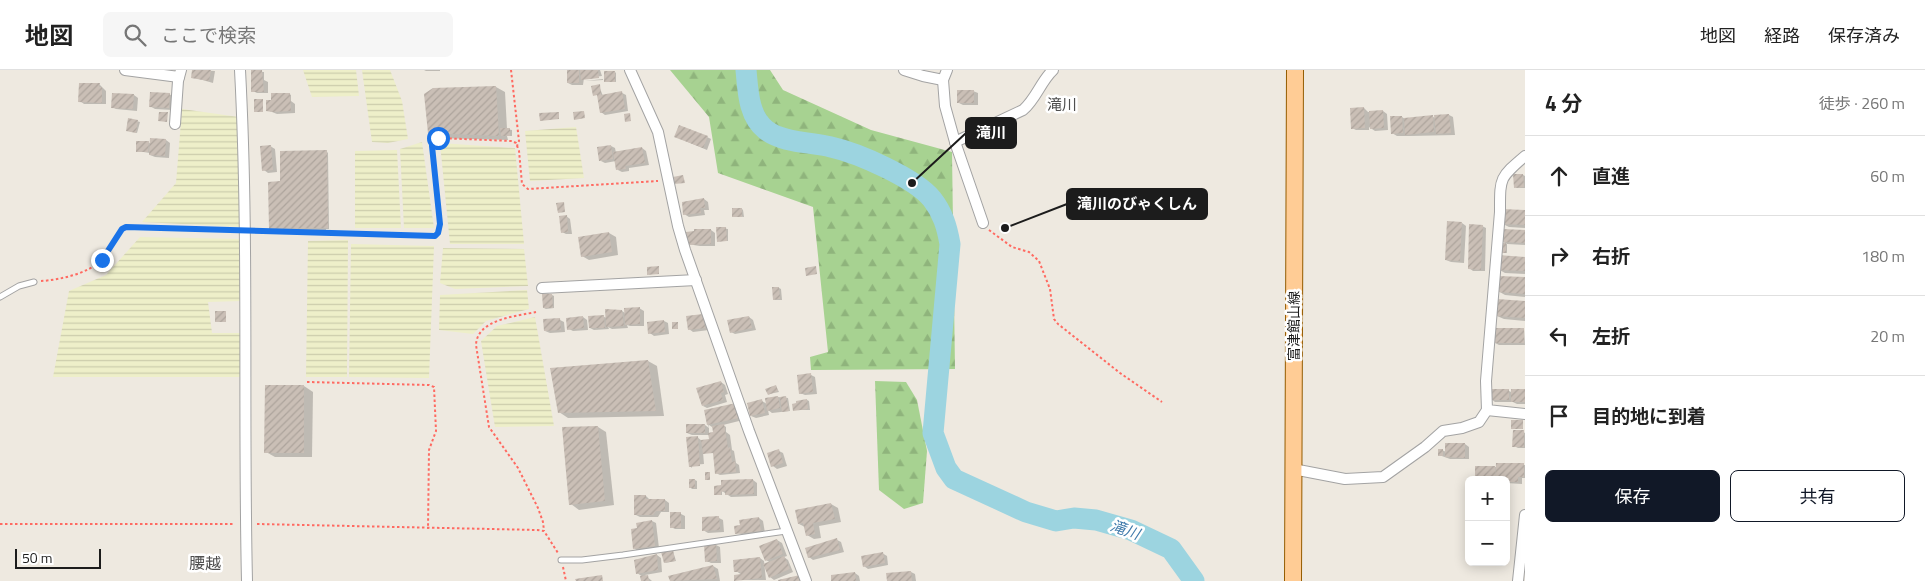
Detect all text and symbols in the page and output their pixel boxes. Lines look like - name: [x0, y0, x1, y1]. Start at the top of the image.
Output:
- search box: [103, 12, 453, 57]
- text: 地図: [25, 17, 73, 53]
- text: ここで検索: [161, 20, 256, 49]
- icon: search: [121, 21, 149, 49]
- text: 地図: [1700, 22, 1736, 49]
- text: 経路: [1764, 22, 1800, 49]
- text: 保存済み: [1828, 22, 1900, 49]
- text: 4 分: [1545, 87, 1582, 119]
- text: 徒歩 · 260 m: [1819, 91, 1905, 115]
- district label: 滝川: [1047, 93, 1077, 116]
- callout: 滝川: [966, 118, 1016, 148]
- text: 滝川: [976, 121, 1006, 144]
- route start: [427, 127, 450, 150]
- text: 直進: [1592, 161, 1630, 190]
- icon: ahead: [1545, 162, 1573, 190]
- text: 60 m: [1870, 164, 1905, 188]
- callout: 滝川のびゃくしん: [1067, 189, 1207, 219]
- text: 滝川のびゃくしん: [1077, 192, 1197, 215]
- text: 右折: [1592, 241, 1630, 270]
- icon: right: [1545, 242, 1573, 270]
- text: 180 m: [1861, 244, 1905, 268]
- route end: [91, 249, 114, 272]
- street label: 富津館山線: [1283, 291, 1304, 361]
- text: 左折: [1592, 321, 1630, 350]
- icon: left: [1545, 322, 1573, 350]
- text: 20 m: [1870, 324, 1905, 348]
- text: 目的地に到着: [1592, 401, 1706, 430]
- icon: arrive: [1545, 402, 1573, 430]
- button: 保存: [1545, 470, 1720, 522]
- button: 共有: [1730, 470, 1905, 522]
- map controls: [1465, 476, 1510, 566]
- button: +: [1465, 476, 1510, 521]
- water label: 滝川: [1107, 514, 1145, 546]
- button: −: [1465, 521, 1510, 566]
- scale bar: [15, 546, 101, 569]
- text: 50 m: [22, 547, 52, 568]
- district label: 腰越: [189, 551, 221, 575]

